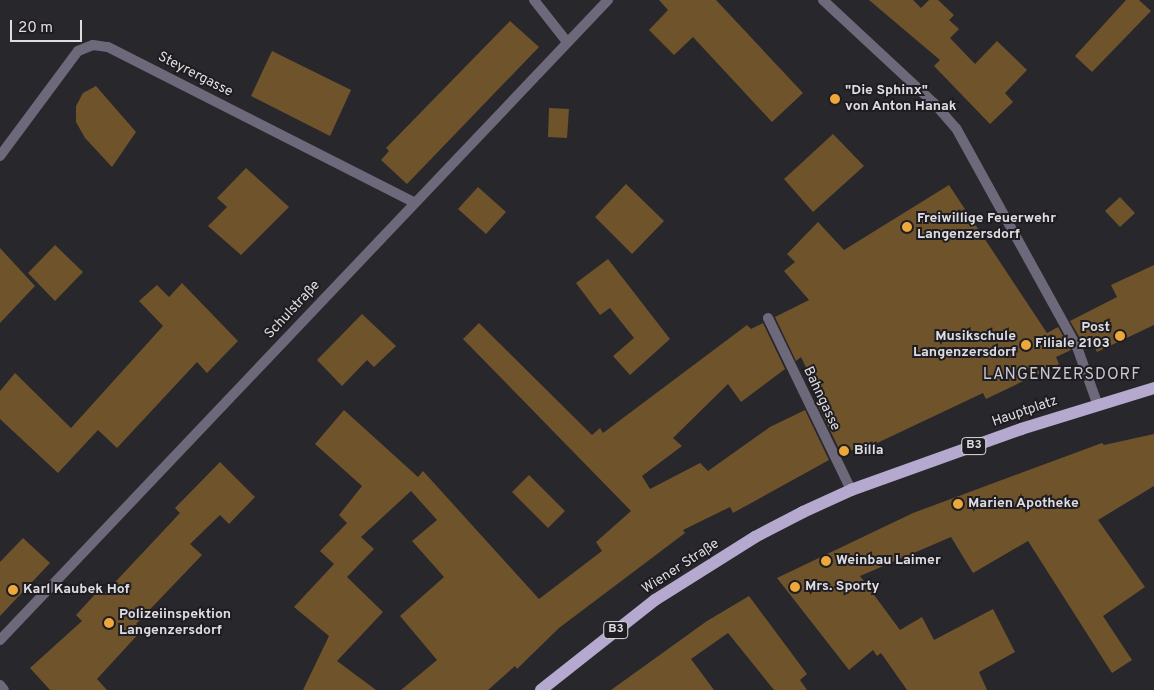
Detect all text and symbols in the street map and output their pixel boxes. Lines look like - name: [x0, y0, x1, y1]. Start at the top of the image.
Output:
- scale bar: [12, 10, 85, 42]
- text: 20 m: [18, 19, 53, 38]
- street label: Steyrergasse: [155, 49, 235, 101]
- place label: "Die Sphinx" von Anton Hanak: [845, 83, 957, 115]
- marker: "Die Sphinx" von Anton Hanak: [829, 93, 841, 105]
- place label: Freiwillige Feuerwehr Langenzersdorf: [917, 211, 1056, 243]
- marker: Freiwillige Feuerwehr Langenzersdorf: [901, 221, 913, 233]
- street label: Schulstraße: [262, 277, 324, 343]
- place label: Post Filiale 2103: [1035, 320, 1110, 352]
- place label: Musikschule Langenzersdorf: [913, 329, 1016, 362]
- marker: Post Filiale 2103: [1114, 330, 1126, 342]
- marker: Musikschule Langenzersdorf: [1020, 339, 1032, 351]
- street label: Bahngasse: [799, 364, 843, 434]
- district label: LANGENZERSDORF: [981, 365, 1143, 385]
- street label: Hauptplatz: [990, 393, 1060, 431]
- road number: B3: [960, 436, 988, 456]
- place label: Billa: [854, 443, 884, 459]
- marker: Billa: [838, 445, 850, 457]
- place label: Marien Apotheke: [968, 496, 1079, 512]
- marker: Marien Apotheke: [952, 498, 964, 510]
- street label: Wiener Straße: [639, 536, 723, 598]
- place label: Weinbau Laimer: [836, 553, 941, 569]
- marker: Weinbau Laimer: [820, 555, 832, 567]
- place label: Mrs. Sporty: [805, 579, 879, 595]
- marker: Mrs. Sporty: [789, 581, 801, 593]
- place label: Karl Kaubek Hof: [23, 582, 130, 598]
- marker: Karl Kaubek Hof: [7, 584, 19, 596]
- place label: Polizeiinspektion Langenzersdorf: [119, 607, 231, 640]
- marker: Polizeiinspektion Langenzersdorf: [103, 617, 115, 629]
- road number: B3: [602, 620, 630, 640]

